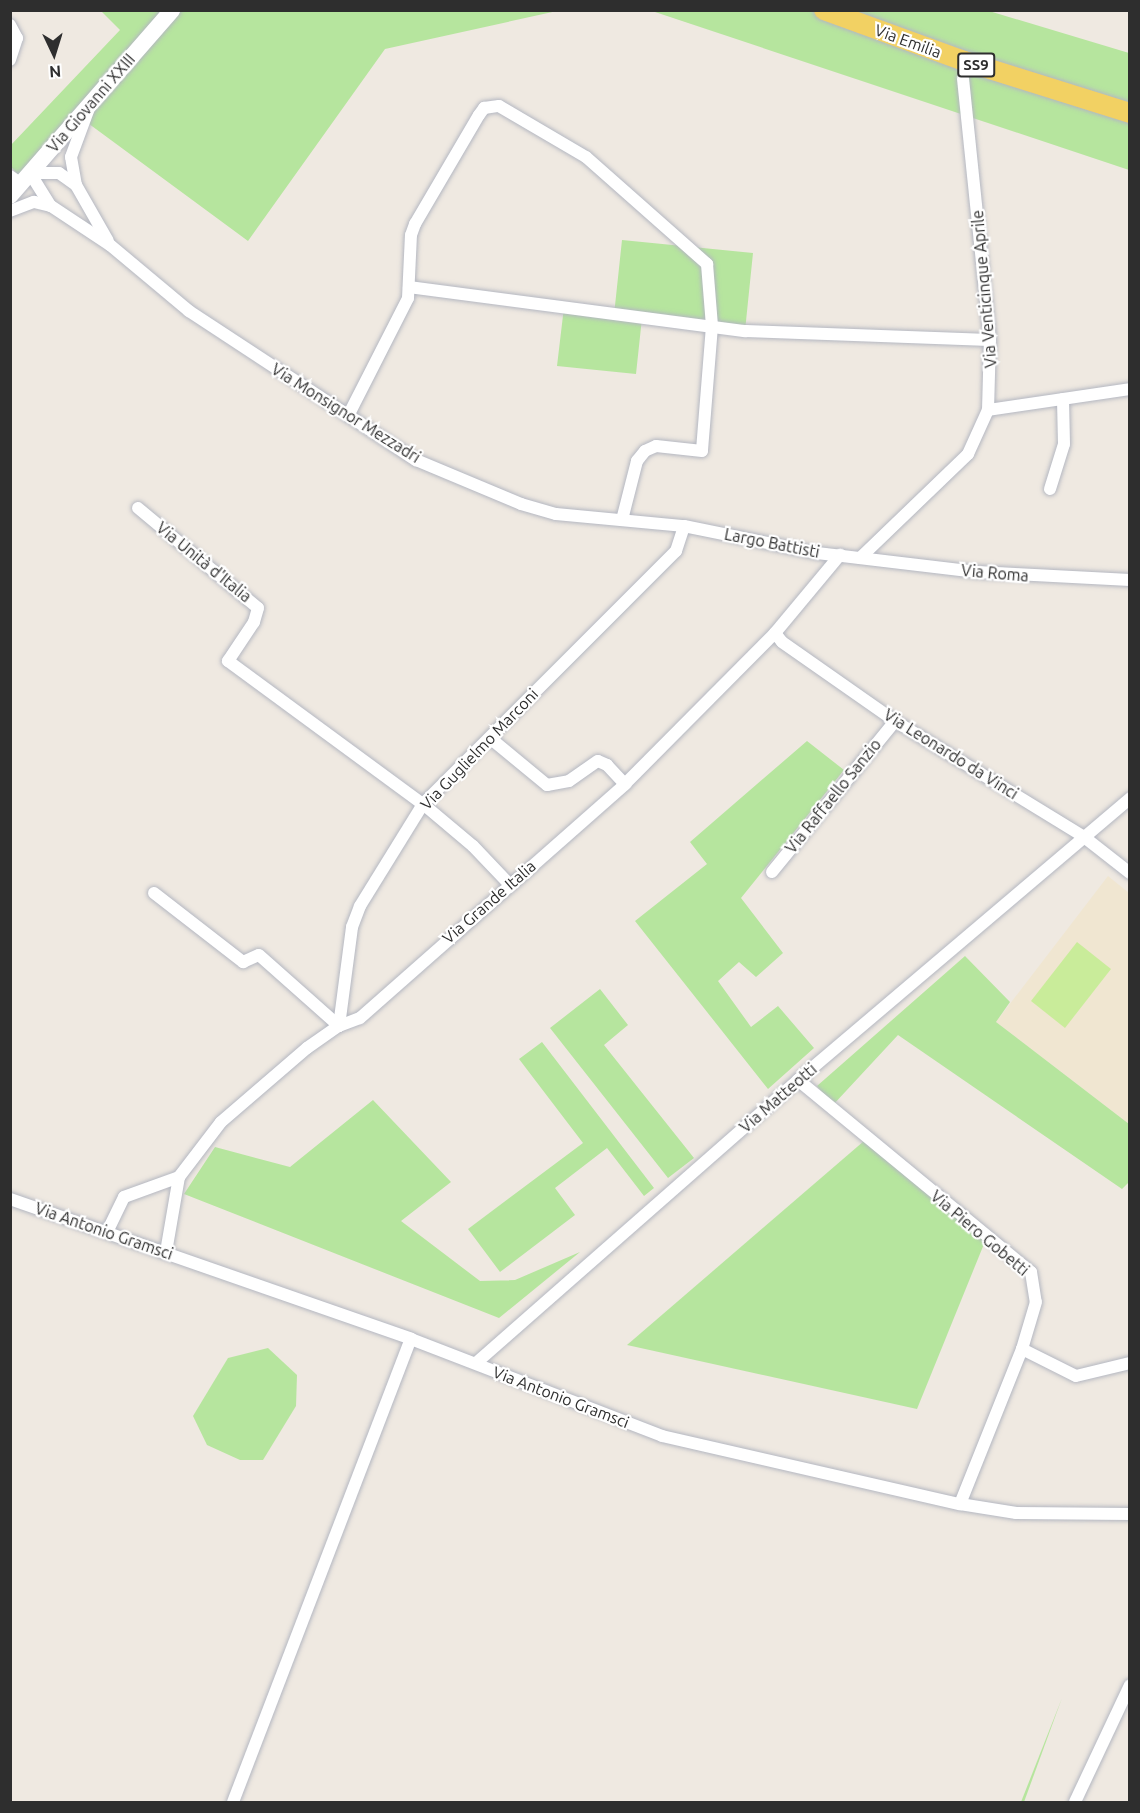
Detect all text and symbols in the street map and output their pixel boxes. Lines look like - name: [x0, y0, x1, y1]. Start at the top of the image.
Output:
- street label: Via Emilia: [872, 20, 944, 62]
- north arrow: [24, 24, 84, 84]
- street label: Via Giovanni XXIII: [43, 50, 139, 156]
- road number: SS9: [956, 53, 996, 77]
- text: N: [49, 63, 62, 81]
- street label: Via Venticinque Aprile: [968, 209, 1000, 369]
- street label: Via Monsignor Mezzadri: [268, 359, 424, 467]
- street label: Via Unità d'Italia: [153, 518, 255, 606]
- street label: Largo Battisti: [723, 524, 821, 562]
- street label: Via Roma: [960, 560, 1030, 586]
- street label: Via Guglielmo Marconi: [416, 684, 542, 814]
- street label: Via Leonardo da Vinci: [880, 705, 1022, 803]
- street label: Via Raffaello Sanzio: [781, 735, 885, 857]
- street label: Via Grande Italia: [438, 856, 540, 948]
- street label: Via Matteotti: [736, 1059, 820, 1137]
- street label: Via Piero Gobetti: [927, 1186, 1033, 1280]
- street label: Via Antonio Gramsci: [33, 1198, 175, 1264]
- street label: Via Antonio Gramsci: [490, 1362, 632, 1432]

